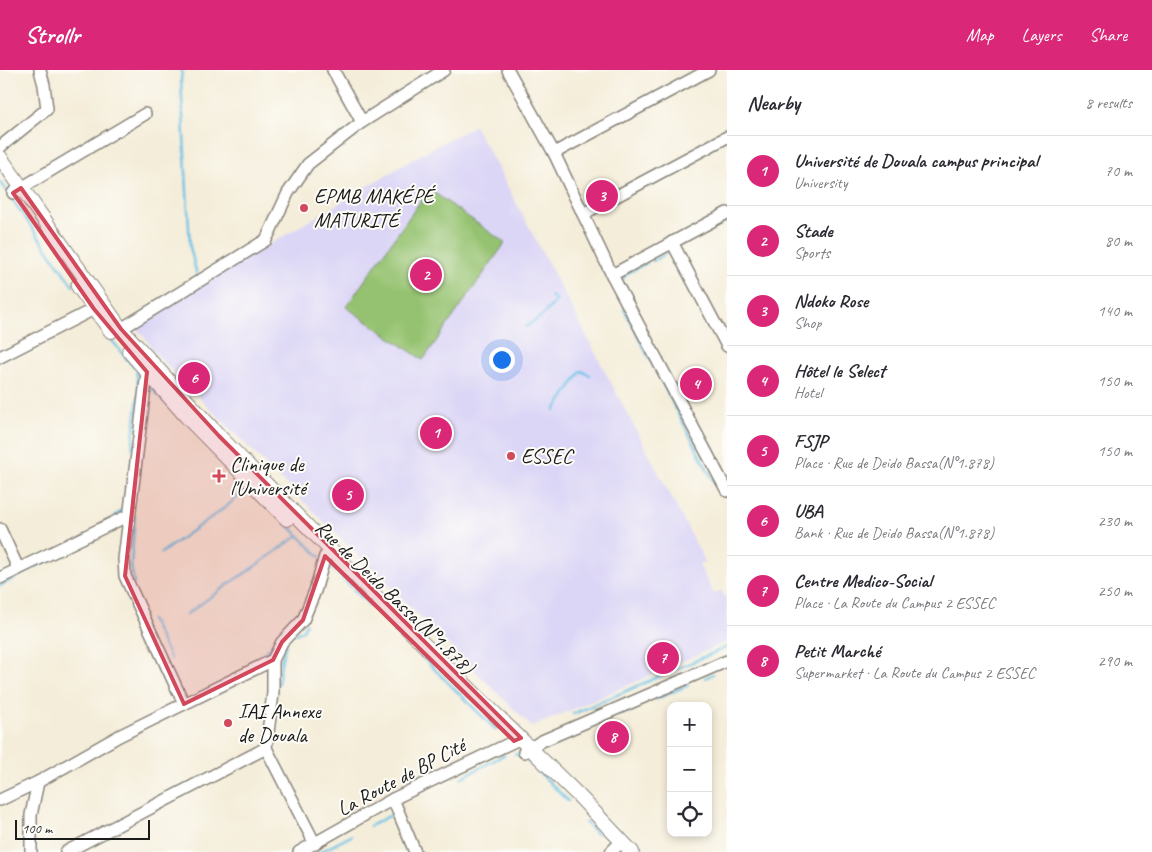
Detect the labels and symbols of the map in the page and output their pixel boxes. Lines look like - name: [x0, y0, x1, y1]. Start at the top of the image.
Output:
- pin: 3: [586, 177, 618, 215]
- place label: EPMB MAKÉPÉ MATURITÉ: [314, 183, 436, 233]
- marker: EPMB MAKÉPÉ MATURITÉ: [298, 202, 310, 214]
- pin: 2: [410, 256, 442, 294]
- your location: [489, 347, 515, 373]
- pin: 6: [178, 359, 210, 397]
- pin: 4: [680, 365, 712, 403]
- pin: 1: [420, 414, 452, 452]
- place label: ESSEC: [521, 443, 575, 469]
- marker: ESSEC: [505, 450, 517, 462]
- place label: Clinique de l'Université: [230, 451, 309, 501]
- marker: Clinique de l'Université: [212, 469, 226, 483]
- pin: 5: [332, 476, 364, 514]
- street label: Rue de Deido Bassa(N°1.878): [310, 514, 481, 681]
- pin: 7: [647, 639, 679, 677]
- place label: IAI Annexe de Douala: [238, 698, 322, 748]
- marker: IAI Annexe de Douala: [222, 717, 234, 729]
- pin: 8: [597, 718, 629, 756]
- street label: La Route de BP Cité: [332, 731, 472, 822]
- scale bar: [15, 817, 150, 840]

